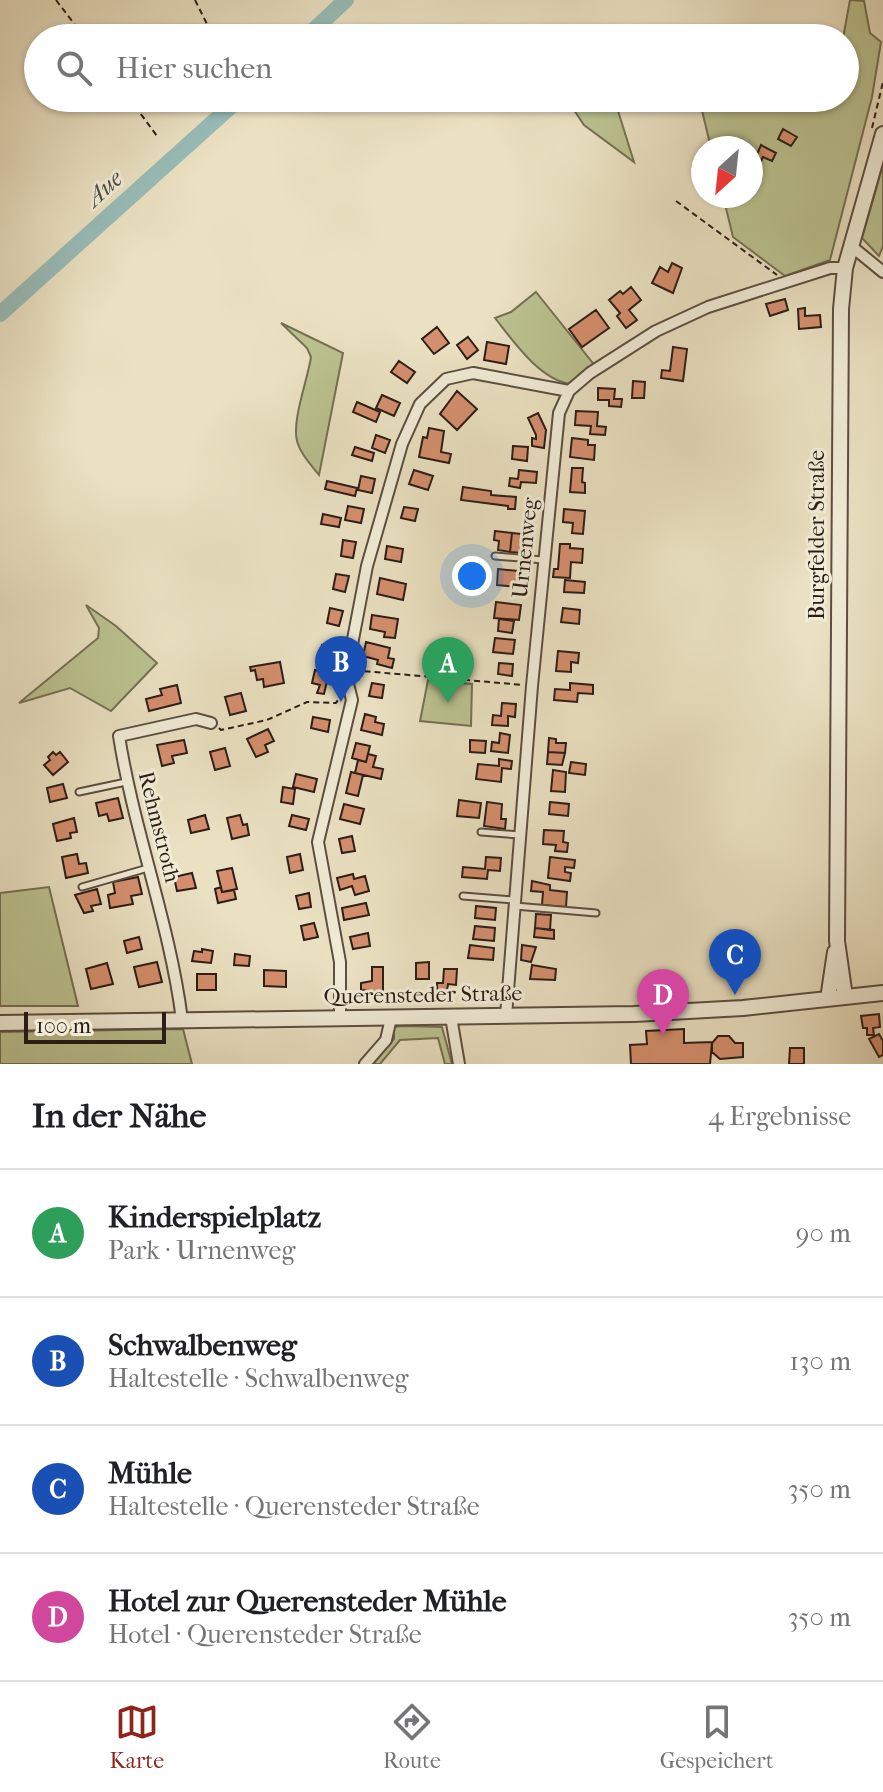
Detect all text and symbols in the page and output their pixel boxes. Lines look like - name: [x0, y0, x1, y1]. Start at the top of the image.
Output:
- search box: [24, 24, 859, 112]
- icon: search: [52, 46, 96, 90]
- text: Hier suchen: [116, 51, 272, 86]
- north arrow: [691, 136, 763, 208]
- water label: Aue: [78, 164, 129, 214]
- street label: Burgfelder Straße: [804, 450, 830, 620]
- street label: Urnenweg: [507, 496, 543, 600]
- your location: [452, 556, 492, 596]
- pin: B: [315, 636, 367, 702]
- pin: A: [422, 637, 474, 703]
- street label: Rehmstroth: [133, 769, 186, 886]
- pin: C: [709, 929, 761, 995]
- pin: D: [637, 969, 689, 1035]
- street label: Querensteder Straße: [323, 980, 523, 1010]
- scale bar: [24, 1008, 166, 1044]
- text: 100 m: [36, 1013, 91, 1039]
- text: In der Nähe: [32, 1096, 206, 1136]
- text: 4 Ergebnisse: [708, 1101, 851, 1132]
- text: Kinderspielplatz: [108, 1200, 321, 1235]
- text: A: [50, 1218, 66, 1249]
- text: 90 m: [796, 1218, 851, 1249]
- text: Park · Urnenweg: [108, 1235, 295, 1266]
- text: Schwalbenweg: [108, 1328, 297, 1363]
- text: B: [50, 1346, 66, 1377]
- text: 130 m: [790, 1346, 851, 1377]
- text: Haltestelle · Schwalbenweg: [108, 1363, 408, 1394]
- text: Mühle: [108, 1456, 192, 1491]
- text: C: [49, 1474, 67, 1505]
- text: 350 m: [788, 1474, 851, 1505]
- text: Haltestelle · Querensteder Straße: [108, 1491, 480, 1522]
- text: Hotel zur Querensteder Mühle: [108, 1584, 507, 1619]
- text: D: [48, 1602, 68, 1633]
- text: 350 m: [788, 1602, 851, 1633]
- text: Hotel · Querensteder Straße: [108, 1619, 422, 1650]
- tab: Karte: [109, 1700, 164, 1774]
- tab: Route: [383, 1700, 441, 1774]
- tab: Gespeichert: [660, 1700, 774, 1774]

